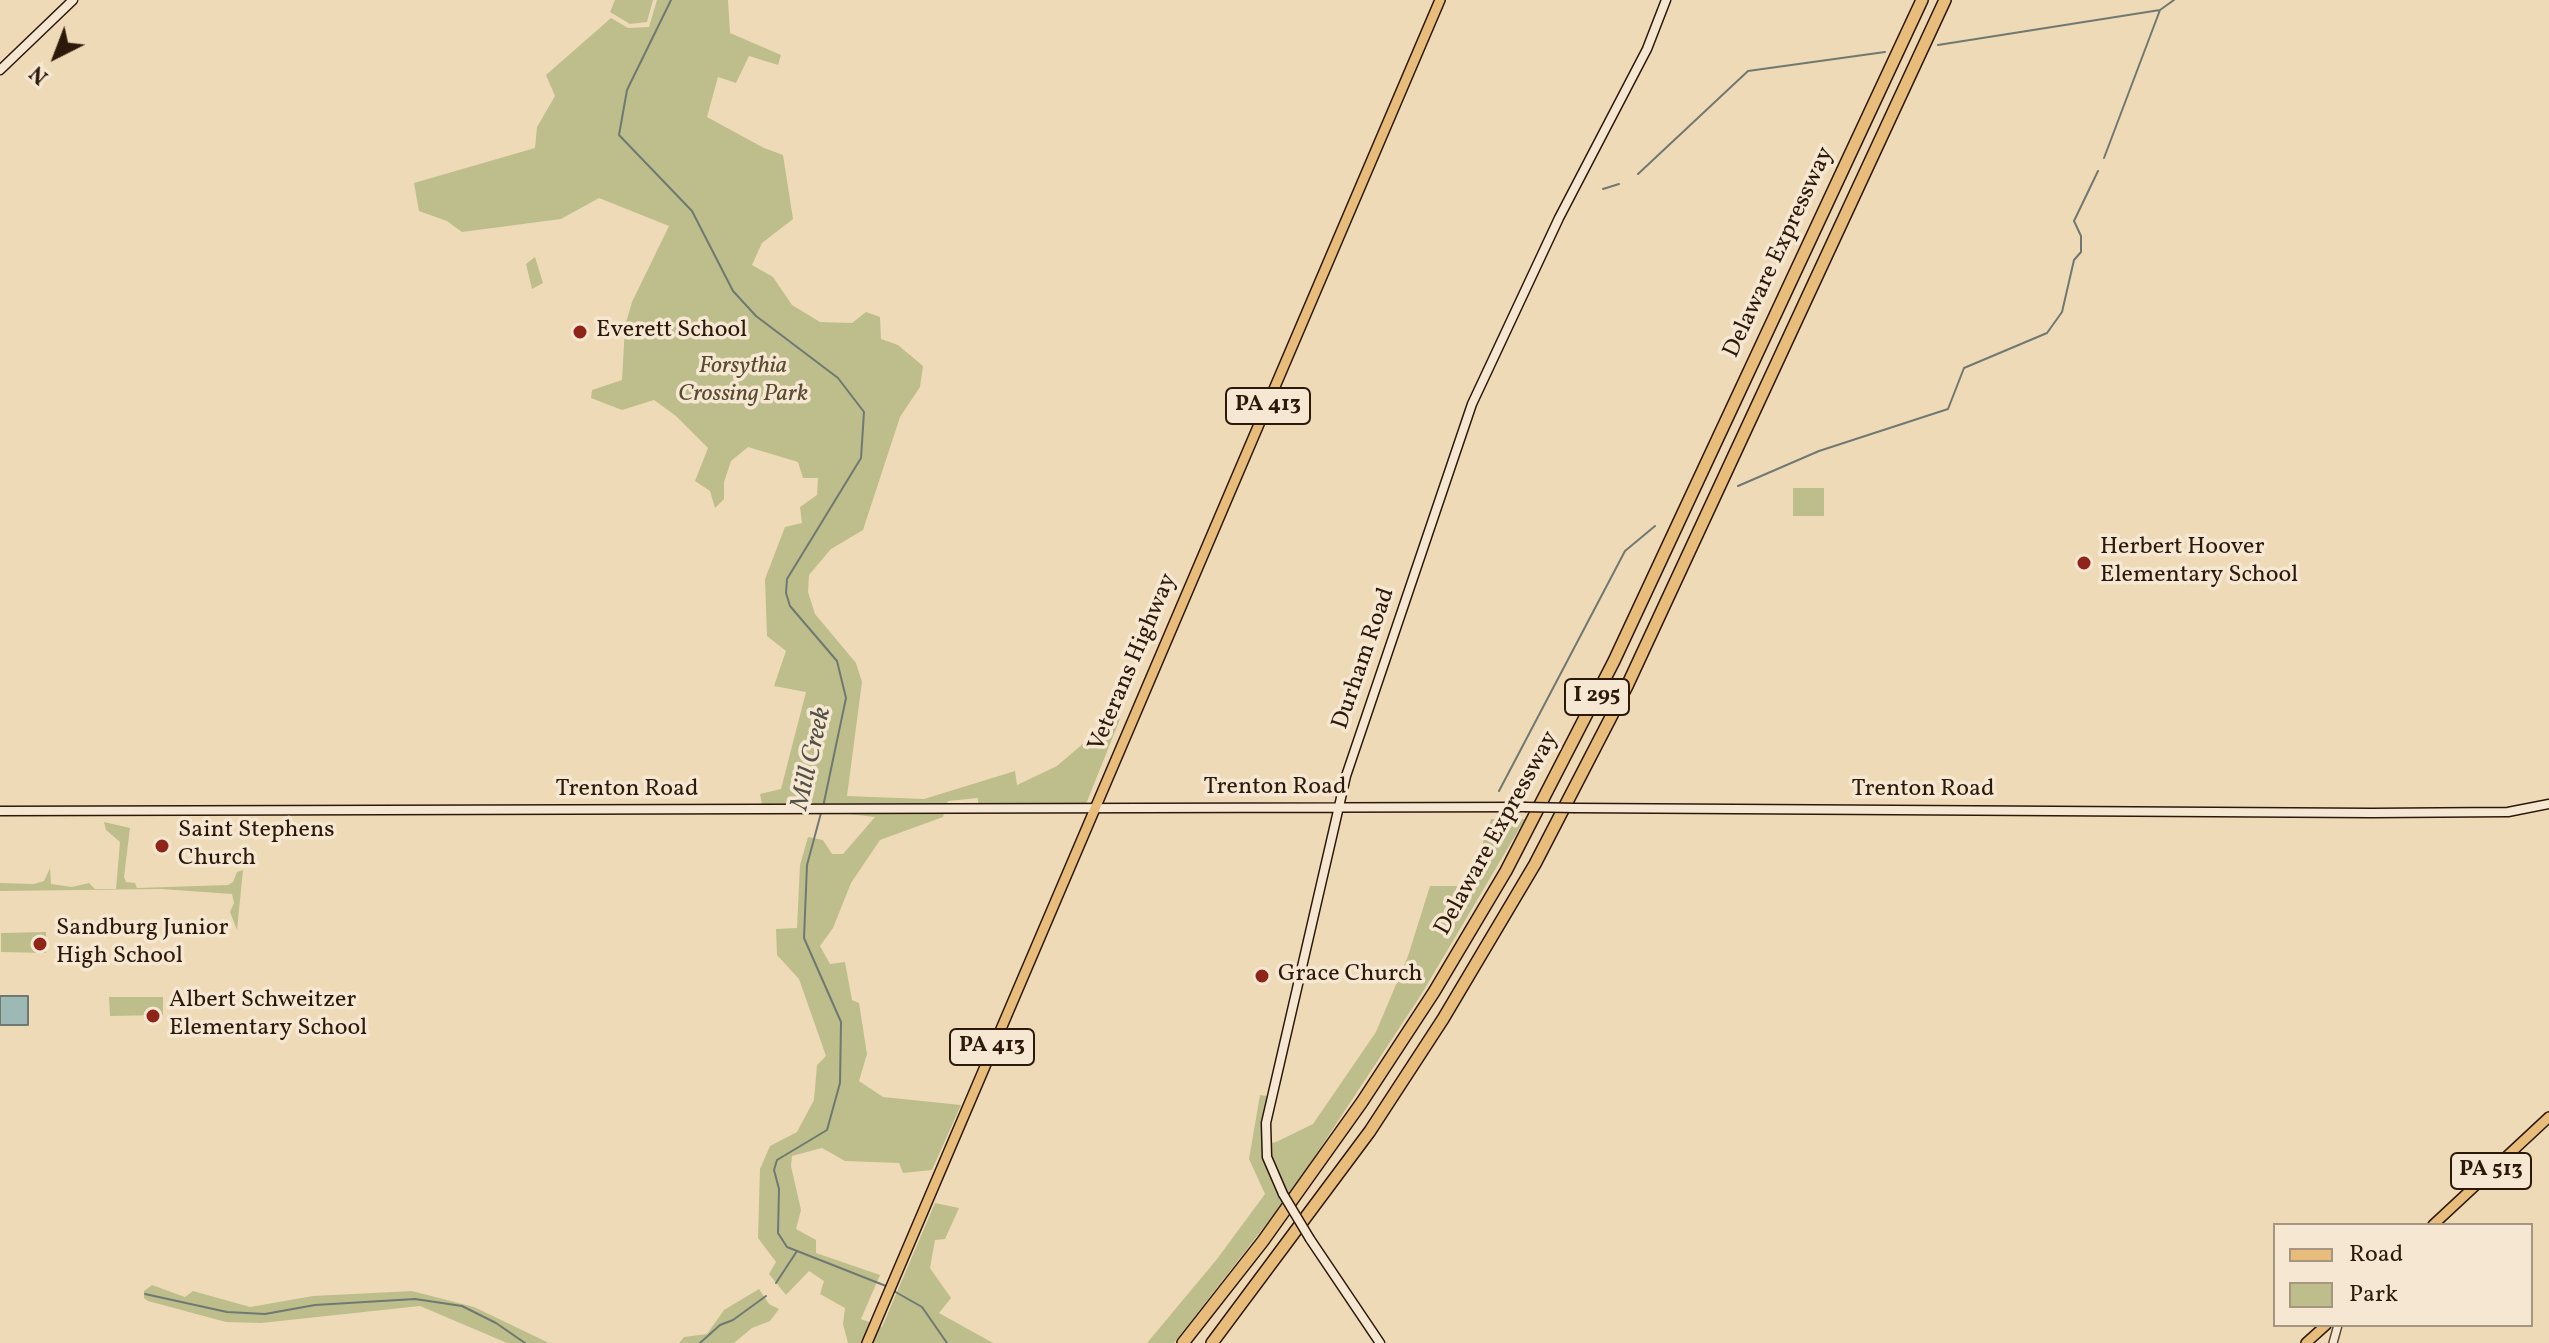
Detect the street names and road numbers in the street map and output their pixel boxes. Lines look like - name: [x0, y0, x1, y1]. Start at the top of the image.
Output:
- street label: Delaware Expressway: [1719, 143, 1841, 363]
- road number: PA 413: [1226, 388, 1310, 424]
- street label: Veterans Highway: [1084, 570, 1184, 756]
- street label: Durham Road: [1327, 585, 1403, 733]
- road number: I 295: [1565, 679, 1629, 715]
- street label: Delaware Expressway: [1430, 727, 1566, 941]
- street label: Trenton Road: [1203, 775, 1347, 803]
- street label: Trenton Road: [555, 777, 699, 805]
- street label: Trenton Road: [1851, 777, 1995, 805]
- road number: PA 413: [950, 1029, 1034, 1065]
- road number: PA 513: [2451, 1153, 2531, 1189]

